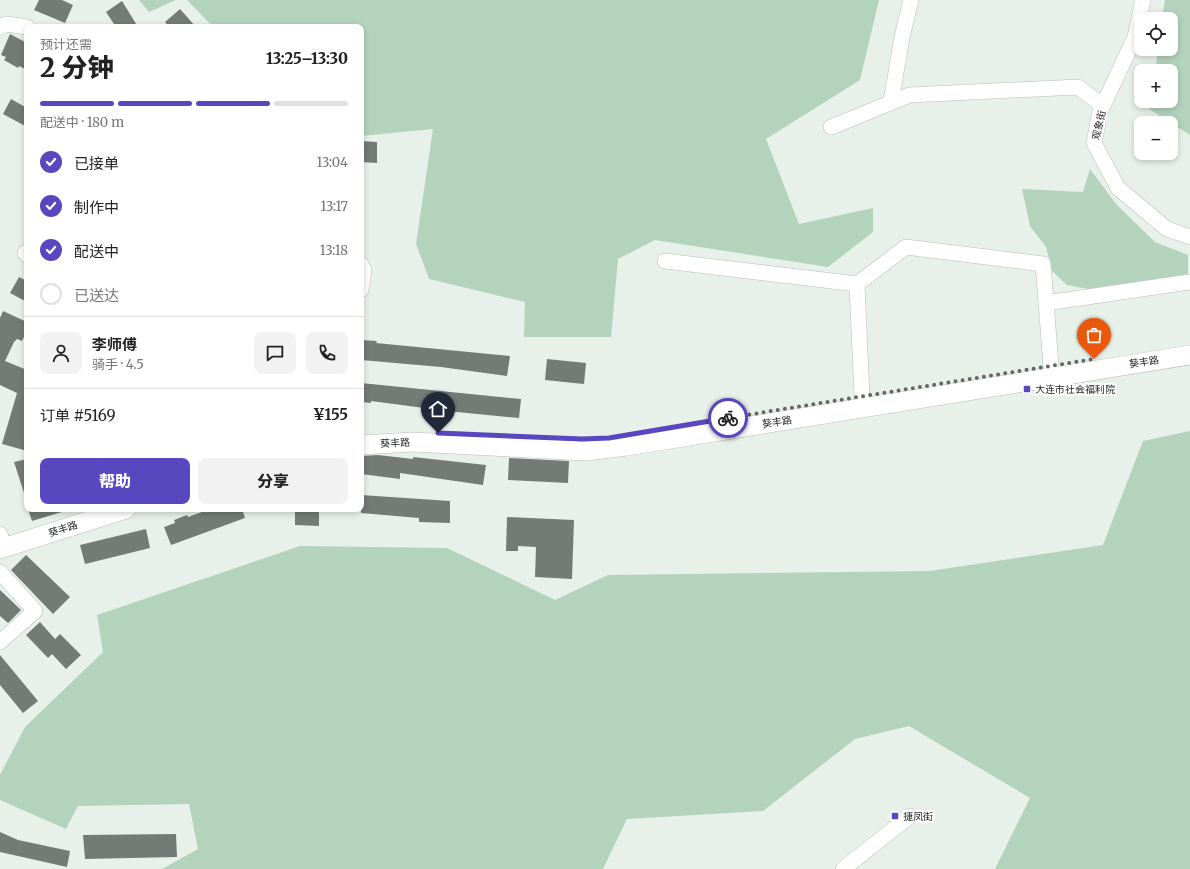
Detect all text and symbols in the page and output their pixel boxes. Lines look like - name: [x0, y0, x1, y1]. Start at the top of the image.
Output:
- map controls: [1134, 12, 1178, 160]
- button: locate: [1134, 12, 1178, 56]
- text: 预计还需: [40, 36, 92, 53]
- text: 13:25–13:30: [266, 49, 348, 68]
- text: 2 分钟: [40, 51, 113, 84]
- button: +: [1134, 64, 1178, 108]
- street label: 观象街: [1089, 109, 1109, 141]
- text: 配送中 · 180 m: [40, 114, 124, 131]
- button: −: [1134, 116, 1178, 160]
- icon: check: [40, 151, 62, 173]
- text: 已接单: [74, 154, 119, 173]
- text: 13:04: [316, 154, 348, 171]
- icon: check: [40, 195, 62, 217]
- text: 制作中: [74, 198, 119, 217]
- text: 13:17: [320, 198, 348, 215]
- icon: check: [40, 239, 62, 261]
- text: 配送中: [74, 242, 119, 261]
- text: 13:18: [320, 242, 348, 259]
- text: 已送达: [74, 286, 119, 305]
- pin: [1077, 318, 1111, 359]
- icon: bag: [1083, 324, 1105, 346]
- button: person: [40, 332, 82, 374]
- button: chat: [254, 332, 296, 374]
- button: phone: [306, 332, 348, 374]
- text: 李师傅: [92, 335, 137, 354]
- street label: 葵丰路: [1128, 353, 1160, 371]
- text: 骑手 · 4.5: [92, 356, 144, 373]
- place label: 大连市社会福利院: [1035, 383, 1115, 396]
- marker: 大连市社会福利院: [1022, 384, 1032, 394]
- pin: [421, 392, 455, 433]
- icon: home: [427, 398, 449, 420]
- courier: [708, 398, 748, 438]
- text: ¥155: [313, 405, 348, 424]
- text: 订单 #5169: [40, 406, 116, 425]
- icon: bike: [717, 407, 739, 429]
- street label: 葵丰路: [761, 413, 793, 431]
- street label: 葵丰路: [380, 436, 410, 450]
- button: 帮助: [40, 458, 190, 504]
- button: 分享: [198, 458, 348, 504]
- street label: 葵丰路: [47, 518, 79, 540]
- place label: 捷凤街: [903, 810, 933, 823]
- marker: 捷凤街: [890, 811, 900, 821]

